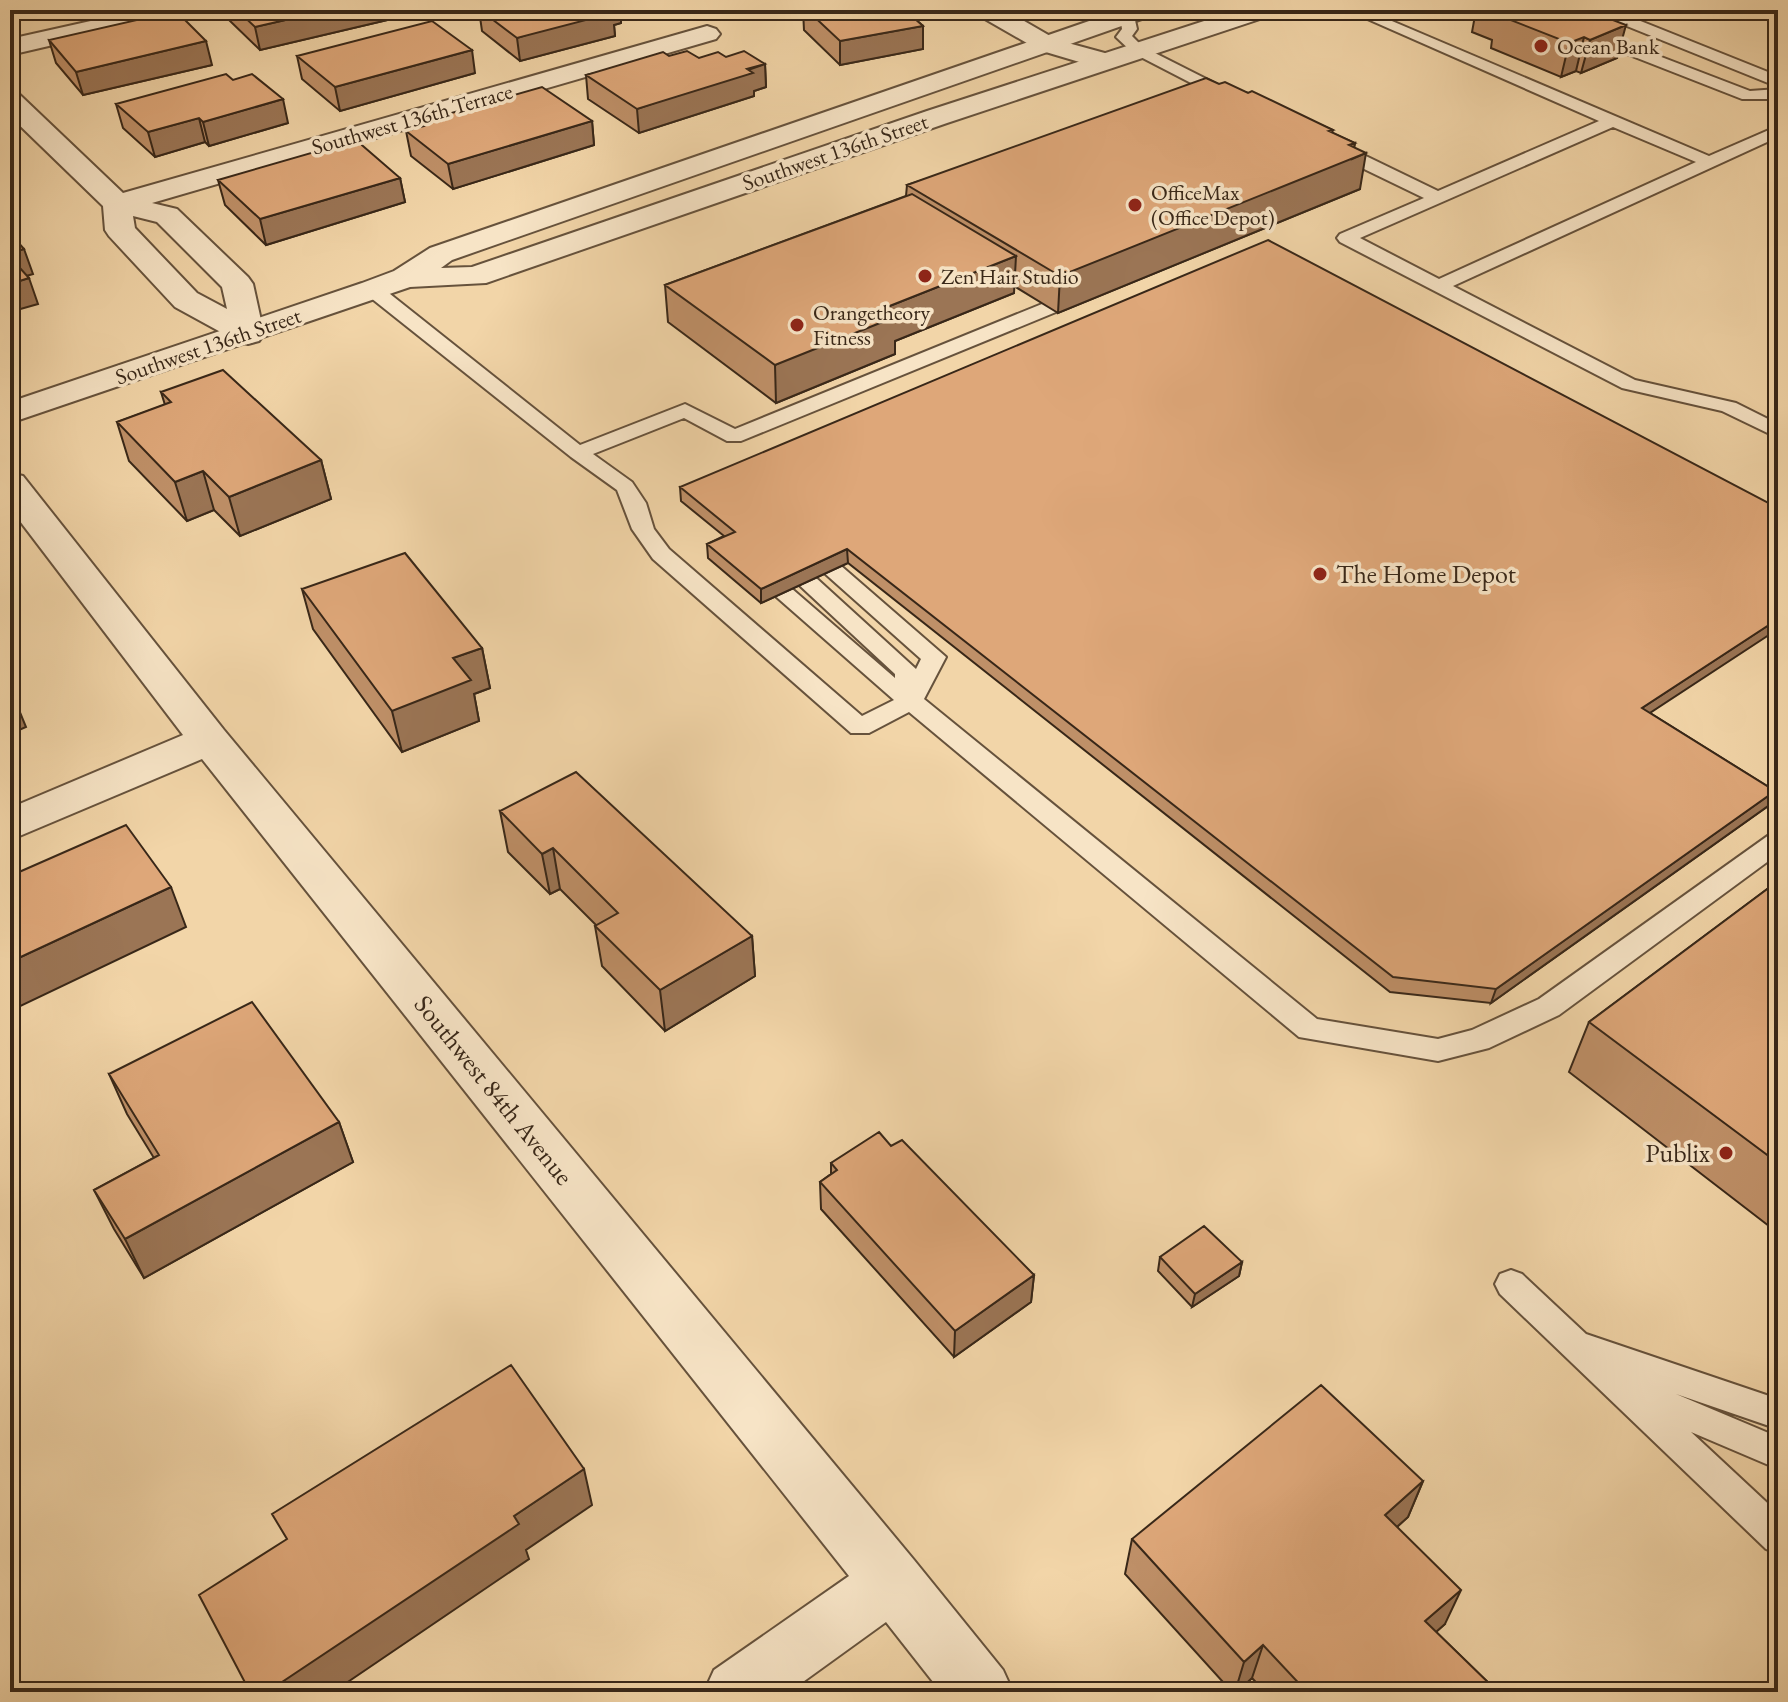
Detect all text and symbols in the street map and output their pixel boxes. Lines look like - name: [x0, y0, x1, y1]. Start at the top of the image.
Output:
- place label: Ocean Bank: [1557, 32, 1660, 61]
- marker: Ocean Bank: [1532, 37, 1550, 55]
- street label: Southwest 136th Terrace: [308, 76, 516, 162]
- street label: Southwest 136th Street: [738, 107, 932, 197]
- place label: OfficeMax (Office Depot): [1151, 178, 1275, 232]
- marker: OfficeMax (Office Depot): [1126, 196, 1144, 214]
- place label: Zen Hair Studio: [941, 262, 1079, 291]
- marker: Zen Hair Studio: [916, 267, 934, 285]
- place label: Orangetheory Fitness: [813, 298, 931, 352]
- street label: Southwest 136th Street: [111, 301, 305, 391]
- marker: Orangetheory Fitness: [788, 316, 806, 334]
- place label: The Home Depot: [1336, 557, 1516, 591]
- marker: The Home Depot: [1311, 565, 1329, 583]
- street label: Southwest 84th Avenue: [407, 988, 581, 1192]
- place label: Publix: [1645, 1136, 1711, 1170]
- marker: Publix: [1717, 1144, 1735, 1162]

